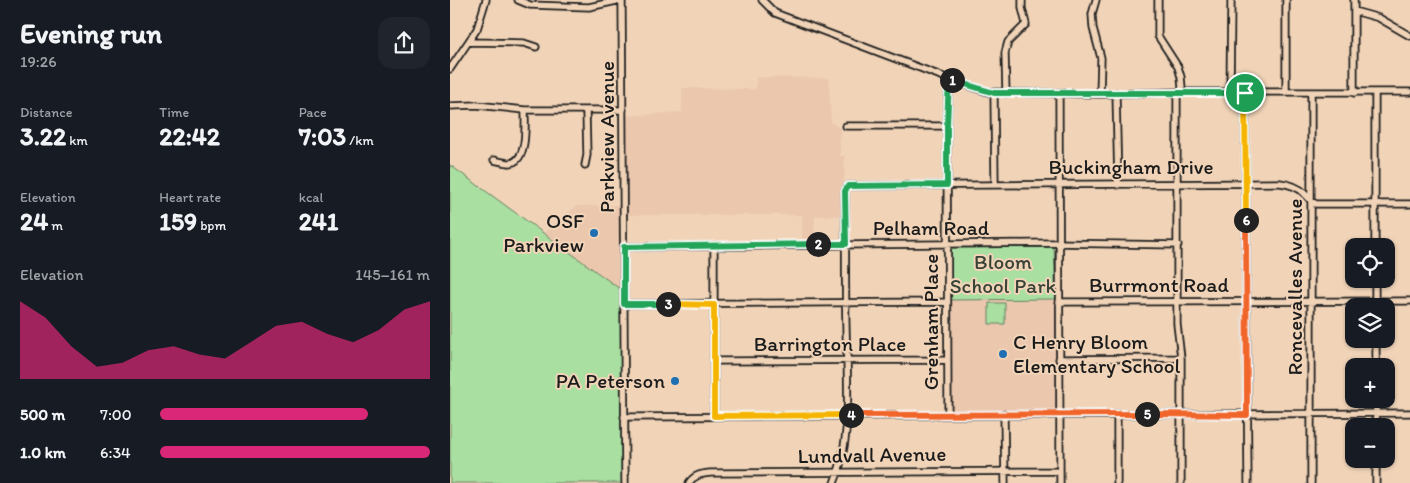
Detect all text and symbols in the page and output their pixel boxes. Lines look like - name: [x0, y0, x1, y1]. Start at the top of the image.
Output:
- text: Evening run: [20, 16, 162, 50]
- button: share: [378, 17, 430, 69]
- text: 19:26: [20, 52, 57, 71]
- street label: Parkview Avenue: [594, 61, 619, 213]
- pin: 1: [940, 68, 964, 92]
- text: 1: [949, 72, 956, 89]
- pin: [1224, 72, 1266, 114]
- icon: arrive: [1231, 79, 1259, 107]
- text: Distance: [20, 104, 72, 121]
- text: Time: [159, 104, 189, 121]
- text: Pace: [299, 104, 327, 121]
- text: 3.22: [20, 121, 66, 151]
- text: 22:42: [159, 121, 220, 151]
- text: 7:03: [299, 121, 346, 151]
- text: km: [66, 132, 88, 149]
- text: /km: [346, 132, 374, 149]
- street label: Buckingham Drive: [1048, 154, 1214, 179]
- text: Elevation: [20, 189, 76, 206]
- text: Heart rate: [159, 189, 221, 206]
- text: kcal: [299, 189, 324, 206]
- street label: Roncevalles Avenue: [1282, 198, 1307, 376]
- text: 24: [20, 206, 48, 236]
- text: 159: [159, 206, 197, 236]
- text: 241: [299, 206, 338, 236]
- place label: OSF Parkview: [503, 208, 584, 257]
- pin: 6: [1234, 208, 1258, 232]
- text: 6: [1243, 212, 1250, 229]
- street label: Pelham Road: [873, 215, 990, 240]
- text: m: [48, 217, 63, 234]
- text: bpm: [197, 217, 226, 234]
- marker: OSF Parkview: [588, 227, 600, 239]
- pin: 2: [806, 232, 830, 256]
- text: 2: [815, 236, 822, 253]
- map controls: [1345, 238, 1395, 468]
- button: locate: [1345, 238, 1395, 288]
- park label: Bloom School Park: [950, 249, 1056, 298]
- street label: Grenham Place: [918, 254, 943, 390]
- text: Elevation: [20, 265, 84, 284]
- text: 145–161 m: [355, 265, 430, 284]
- street label: Burrmont Road: [1089, 272, 1230, 297]
- pin: 3: [656, 292, 680, 316]
- text: 3: [665, 296, 672, 313]
- button: layers: [1345, 298, 1395, 348]
- place label: C Henry Bloom Elementary School: [1013, 329, 1181, 378]
- street label: Barrington Place: [754, 331, 906, 356]
- marker: C Henry Bloom Elementary School: [997, 348, 1009, 360]
- button: +: [1345, 358, 1395, 408]
- place label: PA Peterson: [556, 368, 665, 393]
- marker: PA Peterson: [669, 375, 681, 387]
- pin: 4: [838, 402, 864, 428]
- pin: 5: [1134, 402, 1160, 426]
- text: 500 m: [20, 405, 65, 424]
- text: 7:00: [100, 405, 132, 424]
- text: 5: [1144, 406, 1151, 423]
- text: 4: [847, 407, 856, 424]
- button: −: [1345, 418, 1395, 468]
- street label: Lundvall Avenue: [798, 441, 946, 468]
- text: 1.0 km: [20, 443, 66, 462]
- text: 6:34: [100, 443, 131, 462]

